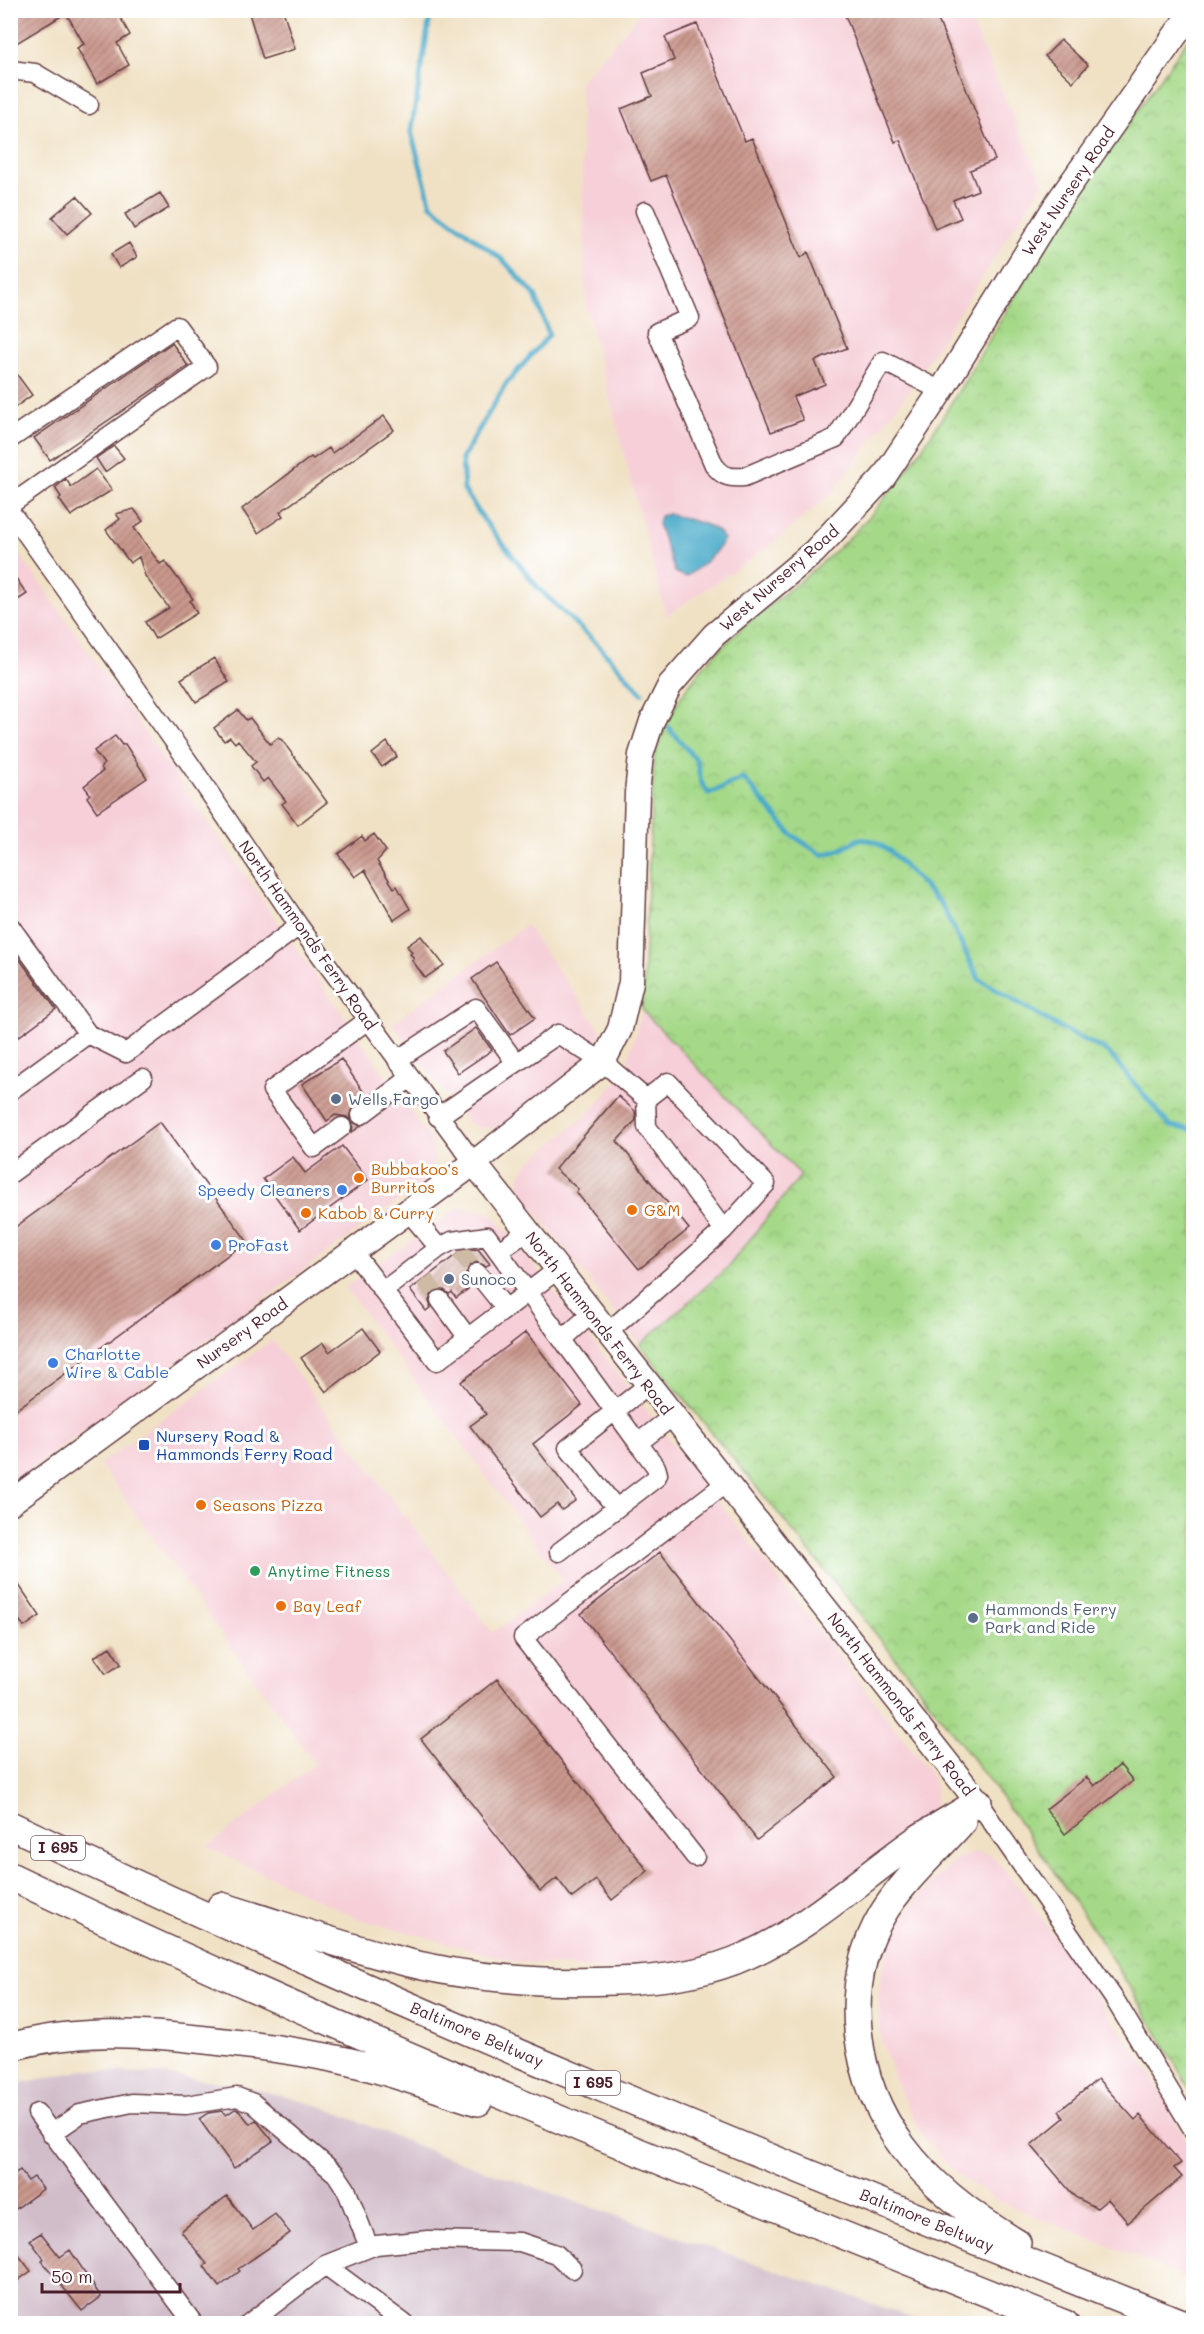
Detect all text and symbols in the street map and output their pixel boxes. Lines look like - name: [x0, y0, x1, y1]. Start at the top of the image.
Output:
- street label: West Nursery Road: [1017, 122, 1119, 259]
- street label: West Nursery Road: [715, 520, 843, 635]
- street label: North Hammonds Ferry Road: [235, 836, 382, 1034]
- place label: Wells Fargo: [348, 1088, 439, 1109]
- marker: Wells Fargo: [329, 1092, 343, 1106]
- place label: Bubbakoo's Burritos: [371, 1158, 459, 1197]
- marker: Bubbakoo's Burritos: [352, 1171, 366, 1185]
- place label: Speedy Cleaners: [198, 1179, 330, 1200]
- marker: Speedy Cleaners: [335, 1183, 349, 1197]
- place label: G&M: [644, 1199, 680, 1220]
- place label: Kabob & Curry: [318, 1202, 434, 1223]
- marker: G&M: [625, 1203, 639, 1217]
- marker: Kabob & Curry: [299, 1206, 313, 1220]
- street label: North Hammonds Ferry Road: [521, 1227, 678, 1419]
- place label: ProFast: [228, 1234, 289, 1255]
- marker: ProFast: [209, 1238, 223, 1252]
- place label: Sunoco: [461, 1268, 516, 1289]
- marker: Sunoco: [442, 1272, 456, 1286]
- street label: Nursery Road: [192, 1292, 291, 1373]
- place label: Charlotte Wire & Cable: [65, 1343, 169, 1382]
- marker: Charlotte Wire & Cable: [46, 1356, 60, 1370]
- place label: Nursery Road & Hammonds Ferry Road: [156, 1425, 333, 1464]
- marker: Nursery Road & Hammonds Ferry Road: [137, 1438, 151, 1452]
- place label: Seasons Pizza: [213, 1494, 323, 1515]
- marker: Seasons Pizza: [194, 1498, 208, 1512]
- place label: Anytime Fitness: [267, 1560, 390, 1581]
- marker: Anytime Fitness: [248, 1564, 262, 1578]
- place label: Bay Leaf: [293, 1595, 362, 1616]
- place label: Hammonds Ferry Park and Ride: [985, 1598, 1117, 1637]
- marker: Bay Leaf: [274, 1599, 288, 1613]
- street label: North Hammonds Ferry Road: [823, 1608, 980, 1800]
- marker: Hammonds Ferry Park and Ride: [966, 1611, 980, 1625]
- road number: I 695: [31, 1836, 85, 1860]
- street label: Baltimore Beltway: [407, 1996, 547, 2071]
- road number: I 695: [566, 2071, 620, 2095]
- street label: Baltimore Beltway: [857, 2183, 997, 2256]
- scale bar: [42, 2256, 180, 2294]
- text: 50 m: [51, 2264, 93, 2288]

